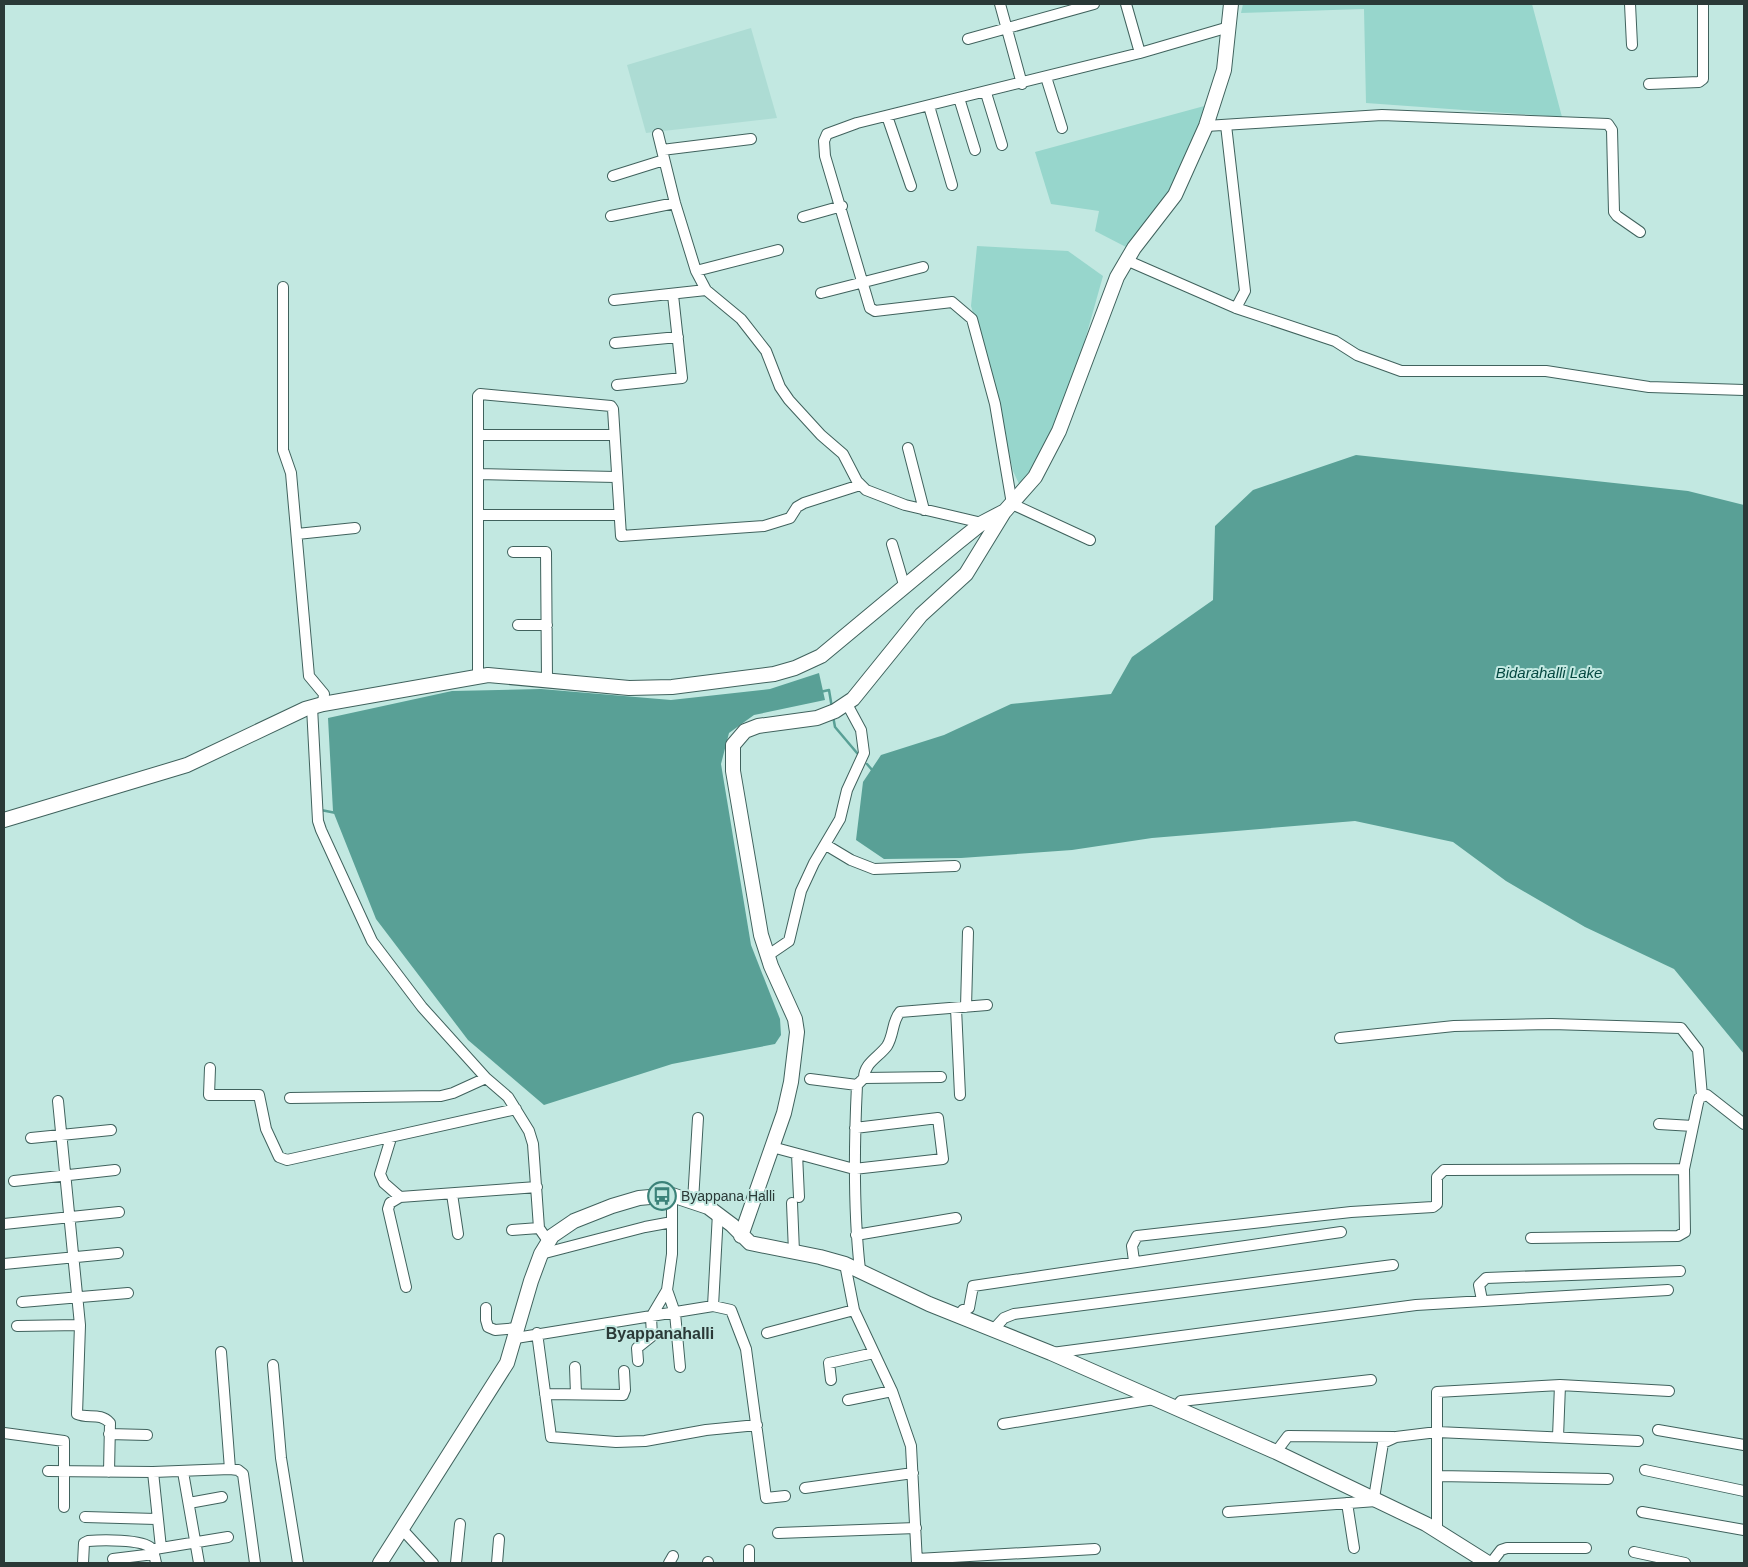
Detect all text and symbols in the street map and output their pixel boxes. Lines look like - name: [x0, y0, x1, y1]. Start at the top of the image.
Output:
- water label: Bidarahalli Lake: [1496, 664, 1602, 681]
- bus stop icon: Byappana Halli: [647, 1181, 677, 1211]
- place label: Byappana Halli: [681, 1188, 775, 1204]
- district label: Byappanahalli: [606, 1325, 714, 1342]

